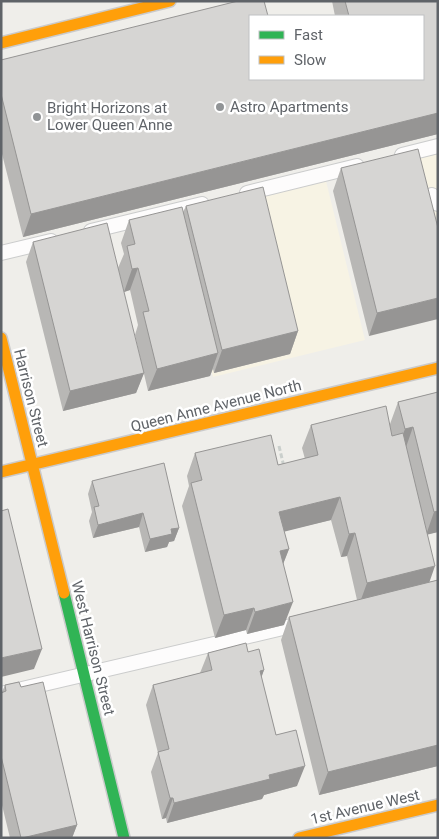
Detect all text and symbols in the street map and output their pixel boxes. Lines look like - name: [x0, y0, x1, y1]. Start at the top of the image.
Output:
- legend: [249, 15, 424, 80]
- text: Fast: [294, 26, 323, 44]
- text: Slow: [294, 51, 326, 69]
- place label: Astro Apartments: [230, 98, 348, 116]
- place label: Bright Horizons at Lower Queen Anne: [47, 99, 173, 134]
- marker: Astro Apartments: [214, 101, 226, 113]
- marker: Bright Horizons at Lower Queen Anne: [31, 111, 43, 123]
- street label: Harrison Street: [10, 347, 52, 449]
- street label: Queen Anne Avenue North: [129, 376, 303, 436]
- street label: West Harrison Street: [68, 579, 118, 717]
- street label: 1st Avenue West: [309, 786, 421, 828]

